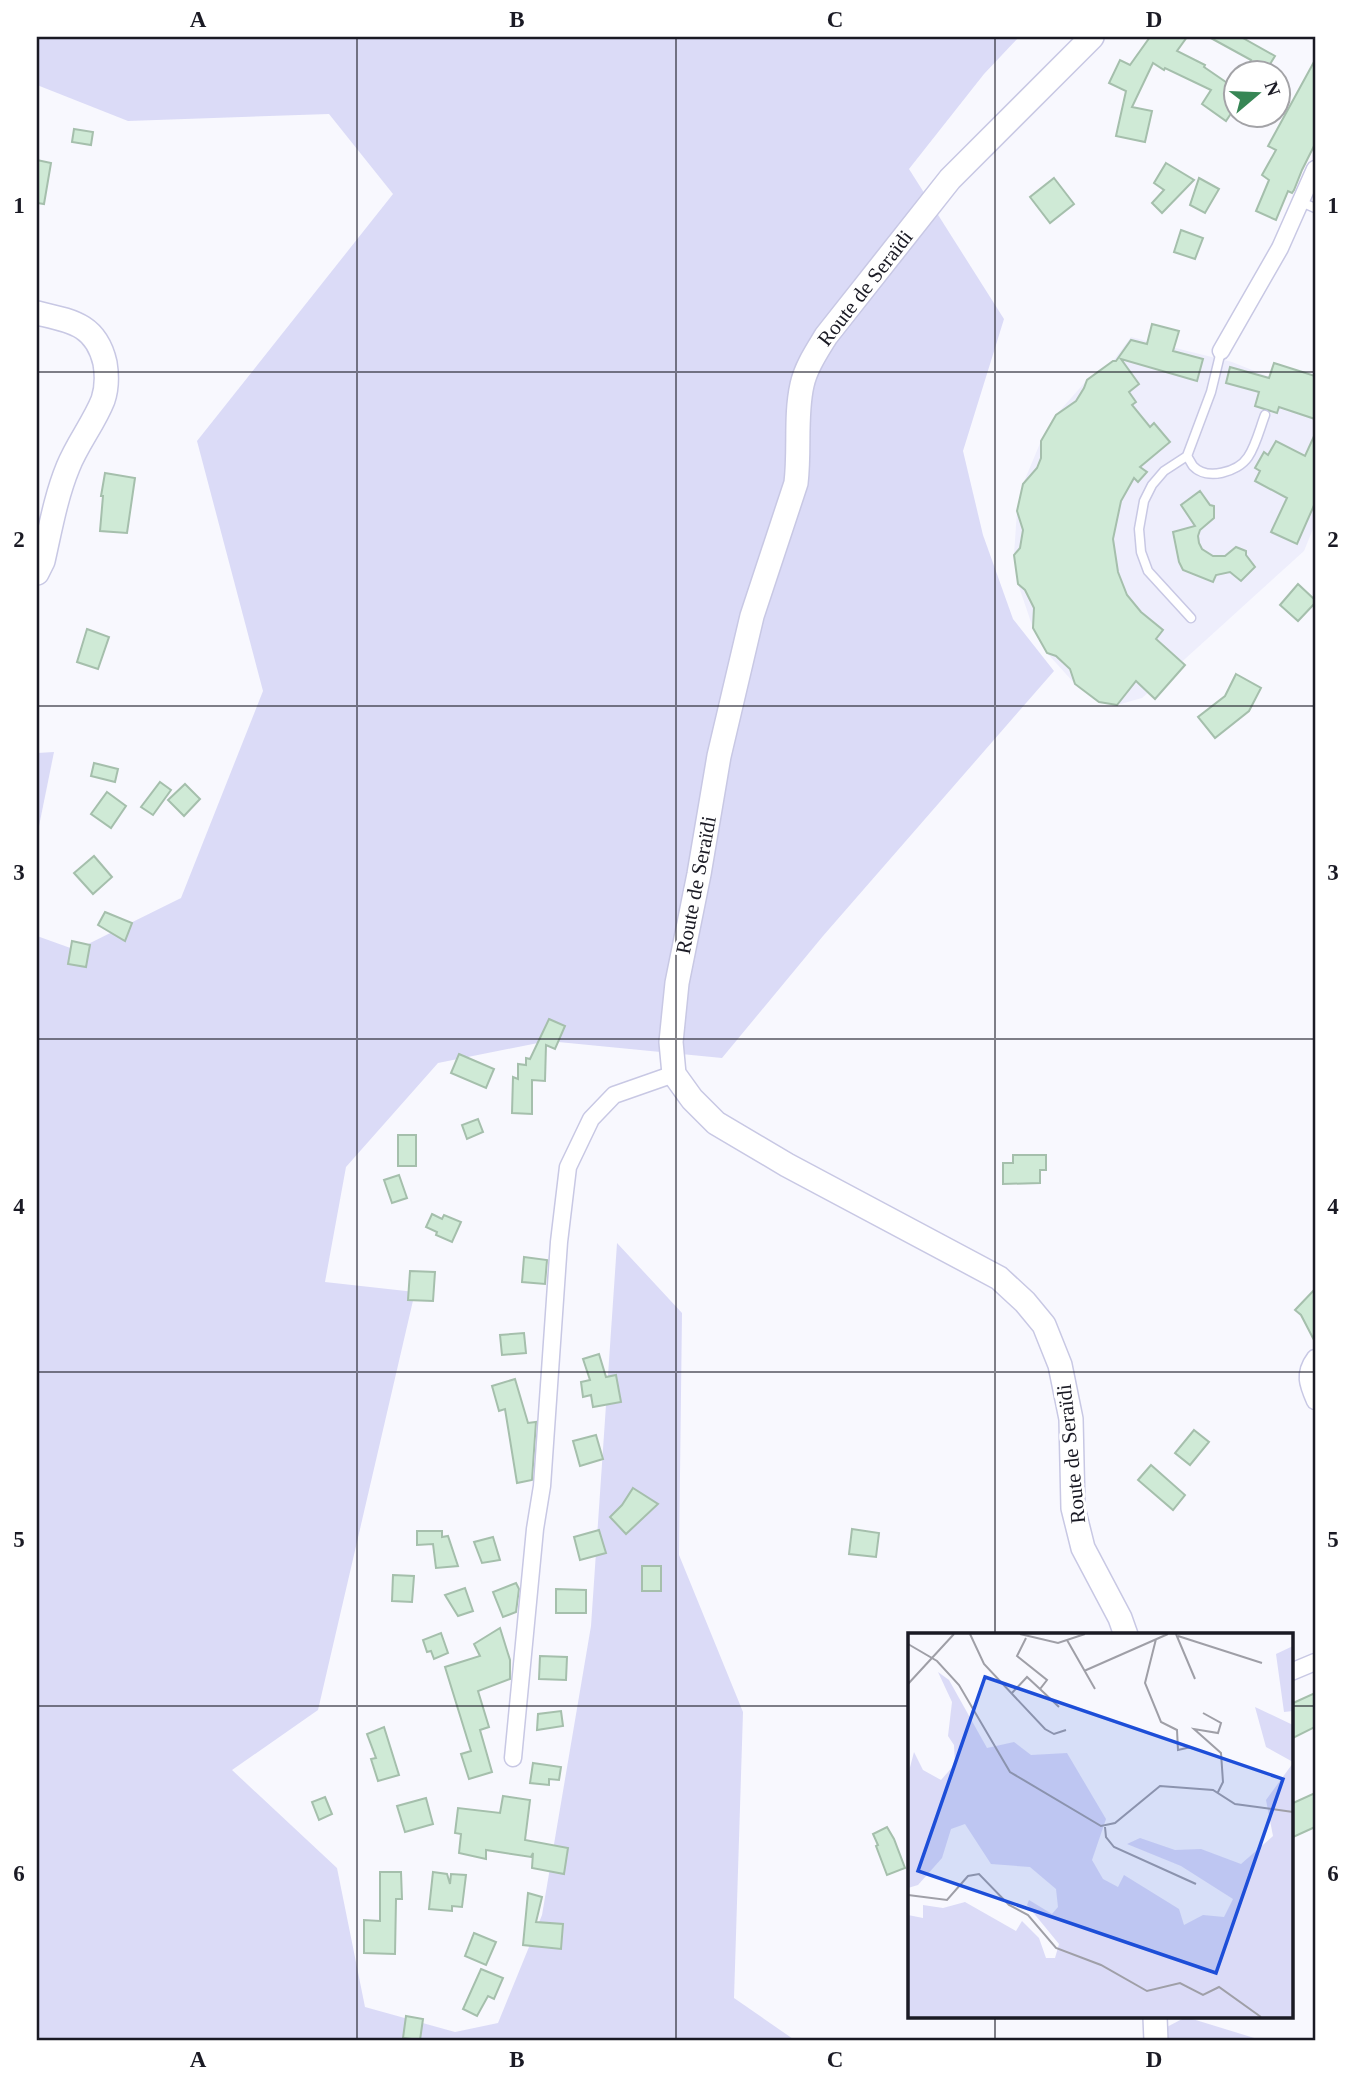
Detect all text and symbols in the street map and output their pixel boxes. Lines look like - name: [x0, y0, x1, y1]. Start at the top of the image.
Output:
- text: A: [190, 7, 207, 32]
- text: B: [509, 7, 525, 32]
- text: C: [827, 7, 843, 32]
- text: D: [1146, 7, 1162, 32]
- north arrow: [1222, 60, 1292, 130]
- text: N: [1260, 79, 1285, 99]
- text: 1: [13, 193, 25, 218]
- text: 1: [1327, 193, 1339, 218]
- street label: Route de Seraïdi: [812, 225, 918, 351]
- text: 2: [13, 527, 25, 552]
- text: 2: [1327, 527, 1339, 552]
- street label: Route de Seraïdi: [671, 814, 721, 956]
- text: 3: [13, 860, 25, 885]
- text: 3: [1327, 860, 1339, 885]
- text: 4: [13, 1194, 25, 1219]
- text: 4: [1327, 1194, 1339, 1219]
- street label: Route de Seraïdi: [1052, 1383, 1090, 1525]
- text: 5: [13, 1527, 25, 1552]
- text: 5: [1327, 1527, 1339, 1552]
- inset map: [908, 1633, 1292, 2018]
- text: 6: [13, 1861, 25, 1886]
- text: 6: [1327, 1861, 1339, 1886]
- text: A: [190, 2047, 207, 2072]
- text: B: [509, 2047, 525, 2072]
- text: C: [827, 2047, 843, 2072]
- text: D: [1146, 2047, 1162, 2072]

